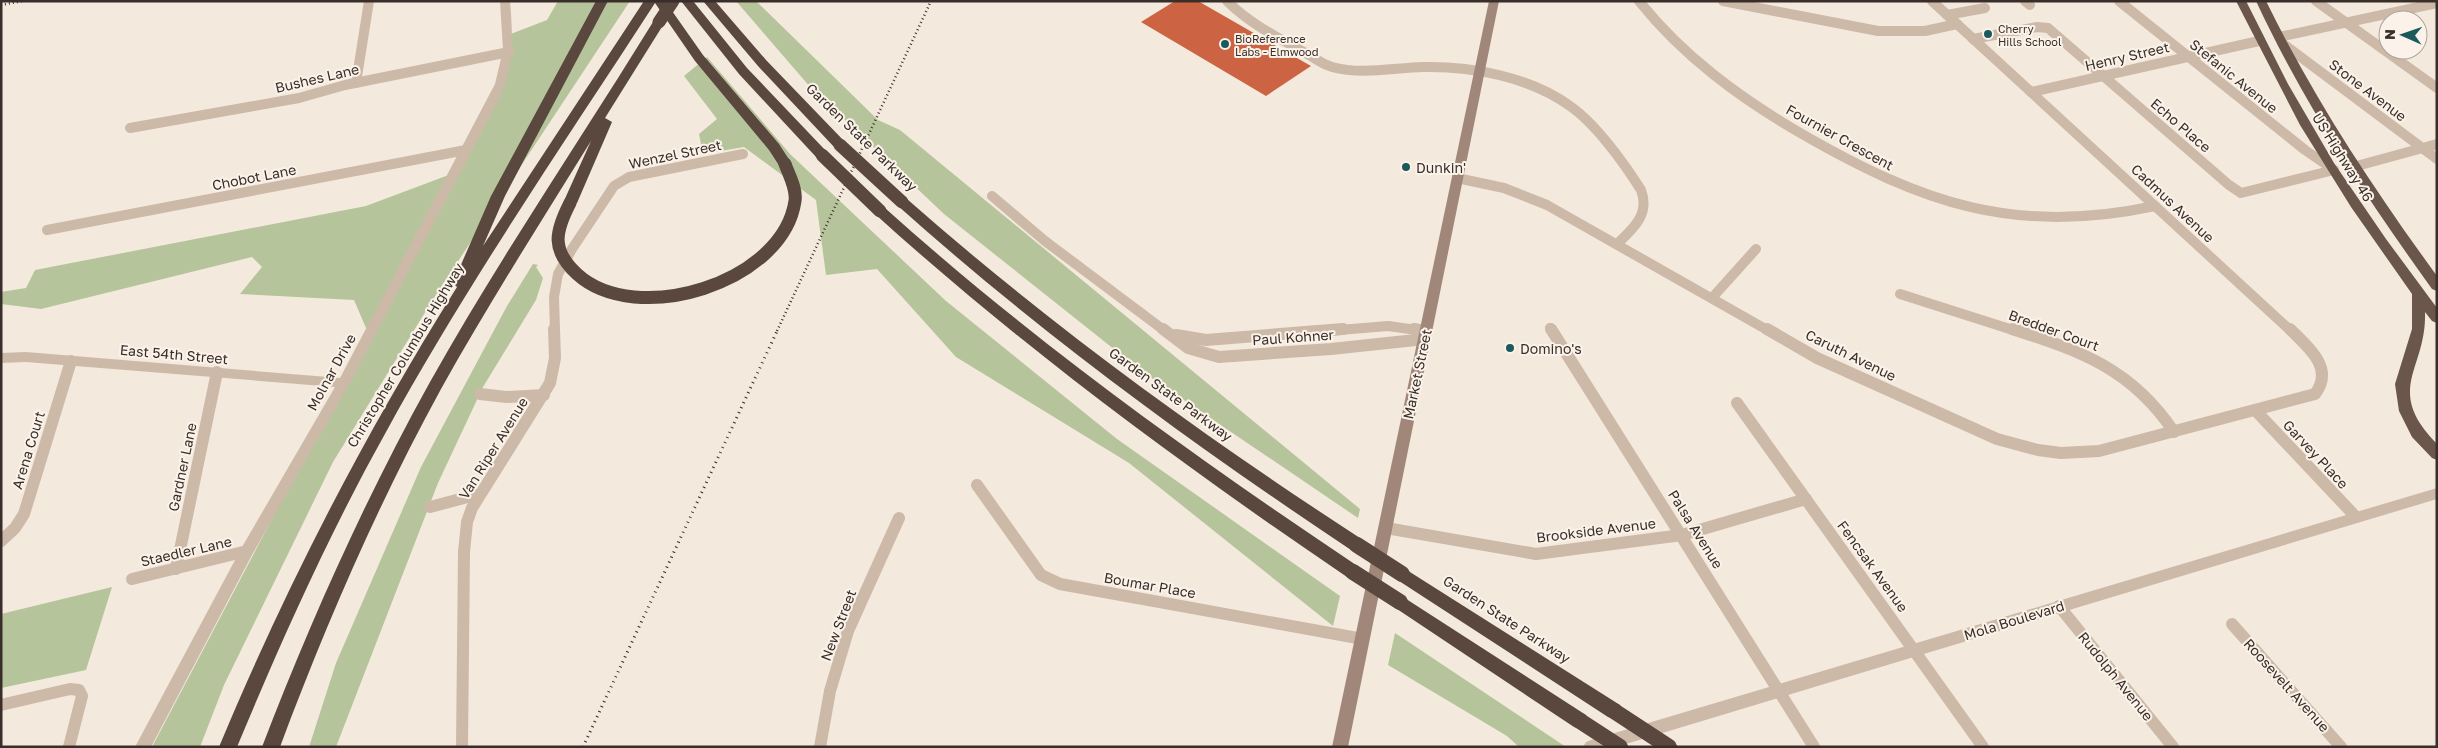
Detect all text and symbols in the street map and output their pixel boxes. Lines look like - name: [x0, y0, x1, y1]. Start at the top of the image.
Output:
- north arrow: [2378, 10, 2428, 60]
- place label: Cherry Hills School: [1998, 22, 2062, 48]
- marker: Cherry Hills School: [1982, 28, 1994, 40]
- text: N: [2381, 29, 2398, 40]
- place label: BioReference Labs - Elmwood: [1235, 32, 1319, 58]
- street label: Stefanic Avenue: [2187, 35, 2281, 117]
- marker: BioReference Labs - Elmwood: [1219, 38, 1231, 50]
- street label: Henry Street: [2083, 38, 2171, 74]
- street label: Stone Avenue: [2326, 55, 2410, 125]
- street label: Bushes Lane: [273, 60, 361, 96]
- street label: Garden State Parkway: [803, 79, 921, 195]
- street label: Echo Place: [2148, 94, 2214, 156]
- street label: Fournier Crescent: [1783, 100, 1897, 174]
- street label: US Highway 46: [2309, 110, 2377, 204]
- street label: Wenzel Street: [627, 136, 723, 172]
- place label: Dunkin': [1416, 159, 1466, 176]
- street label: Cadmus Avenue: [2128, 160, 2218, 246]
- street label: Chobot Lane: [210, 161, 298, 193]
- marker: Dunkin': [1400, 161, 1412, 173]
- street label: Christopher Columbus Highway: [343, 259, 467, 450]
- street label: Bredder Court: [2007, 306, 2101, 354]
- street label: Paul Kohner: [1252, 326, 1335, 348]
- street label: Caruth Avenue: [1803, 326, 1899, 384]
- street label: Market Street: [1399, 327, 1435, 421]
- street label: Molnar Drive: [303, 331, 359, 413]
- place label: Domino's: [1520, 340, 1582, 357]
- street label: East 54th Street: [119, 341, 229, 367]
- marker: Domino's: [1504, 342, 1516, 354]
- street label: Garden State Parkway: [1106, 344, 1236, 445]
- street label: Van Riper Avenue: [455, 394, 531, 502]
- street label: Arena Court: [8, 409, 48, 491]
- street label: Garvey Place: [2280, 416, 2352, 492]
- street label: Gardner Lane: [164, 421, 200, 513]
- street label: Palsa Avenue: [1665, 486, 1727, 572]
- street label: Brookside Avenue: [1535, 514, 1657, 546]
- street label: Fencsak Avenue: [1834, 517, 1912, 615]
- street label: Staedler Lane: [139, 532, 233, 570]
- street label: Boumar Place: [1103, 569, 1197, 601]
- street label: Garden State Parkway: [1440, 572, 1574, 667]
- street label: New Street: [817, 587, 859, 663]
- street label: Mola Boulevard: [1962, 597, 2066, 643]
- street label: Rudolph Avenue: [2075, 628, 2157, 724]
- street label: Roosevelt Avenue: [2241, 635, 2333, 735]

